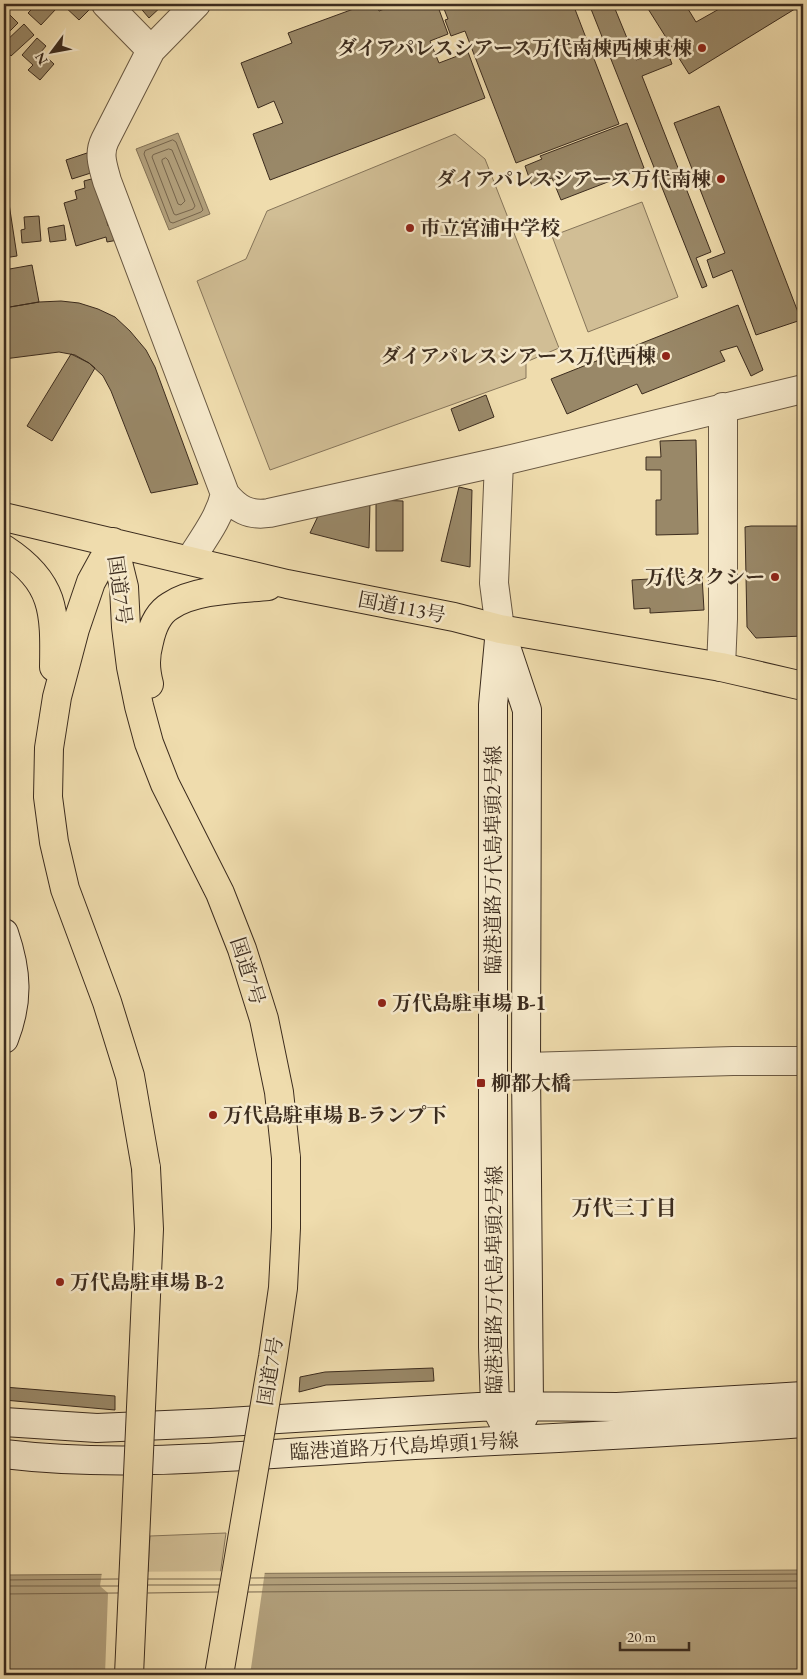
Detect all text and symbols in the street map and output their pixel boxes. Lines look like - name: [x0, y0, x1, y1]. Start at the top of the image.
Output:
- north arrow: [28, 28, 78, 78]
- place label: ダイアパレスシアース万代南棟西棟東棟: [337, 35, 692, 61]
- marker: ダイアパレスシアース万代南棟西棟東棟: [696, 42, 708, 54]
- text: N: [30, 49, 52, 68]
- place label: ダイアパレスシアース万代南棟: [436, 166, 711, 192]
- marker: ダイアパレスシアース万代南棟: [715, 173, 727, 185]
- place label: 市立宮浦中学校: [420, 215, 560, 241]
- marker: 市立宮浦中学校: [404, 222, 416, 234]
- place label: ダイアパレスシアース万代西棟: [381, 343, 656, 369]
- marker: ダイアパレスシアース万代西棟: [660, 350, 672, 362]
- street label: 国道7号: [102, 554, 138, 626]
- place label: 万代タクシー: [645, 564, 765, 590]
- marker: 万代タクシー: [769, 571, 781, 583]
- street label: 国道113号: [356, 586, 448, 628]
- street label: 臨港道路万代島埠頭2号線: [480, 745, 506, 975]
- street label: 国道7号: [225, 934, 271, 1008]
- place label: 万代島駐車場 B-1: [392, 990, 546, 1016]
- marker: 万代島駐車場 B-1: [376, 997, 388, 1009]
- place label: 柳都大橋: [491, 1070, 571, 1096]
- marker: 柳都大橋: [475, 1077, 487, 1089]
- place label: 万代島駐車場 B-ランプ下: [223, 1102, 447, 1128]
- marker: 万代島駐車場 B-ランプ下: [207, 1109, 219, 1121]
- street label: 臨港道路万代島埠頭2号線: [481, 1165, 507, 1395]
- district label: 万代三丁目: [572, 1194, 677, 1221]
- place label: 万代島駐車場 B-2: [70, 1269, 225, 1295]
- marker: 万代島駐車場 B-2: [54, 1276, 66, 1288]
- street label: 国道7号: [252, 1335, 288, 1407]
- street label: 臨港道路万代島埠頭1号線: [289, 1427, 519, 1465]
- scale bar: [620, 1619, 688, 1651]
- text: 20 m: [627, 1627, 656, 1646]

